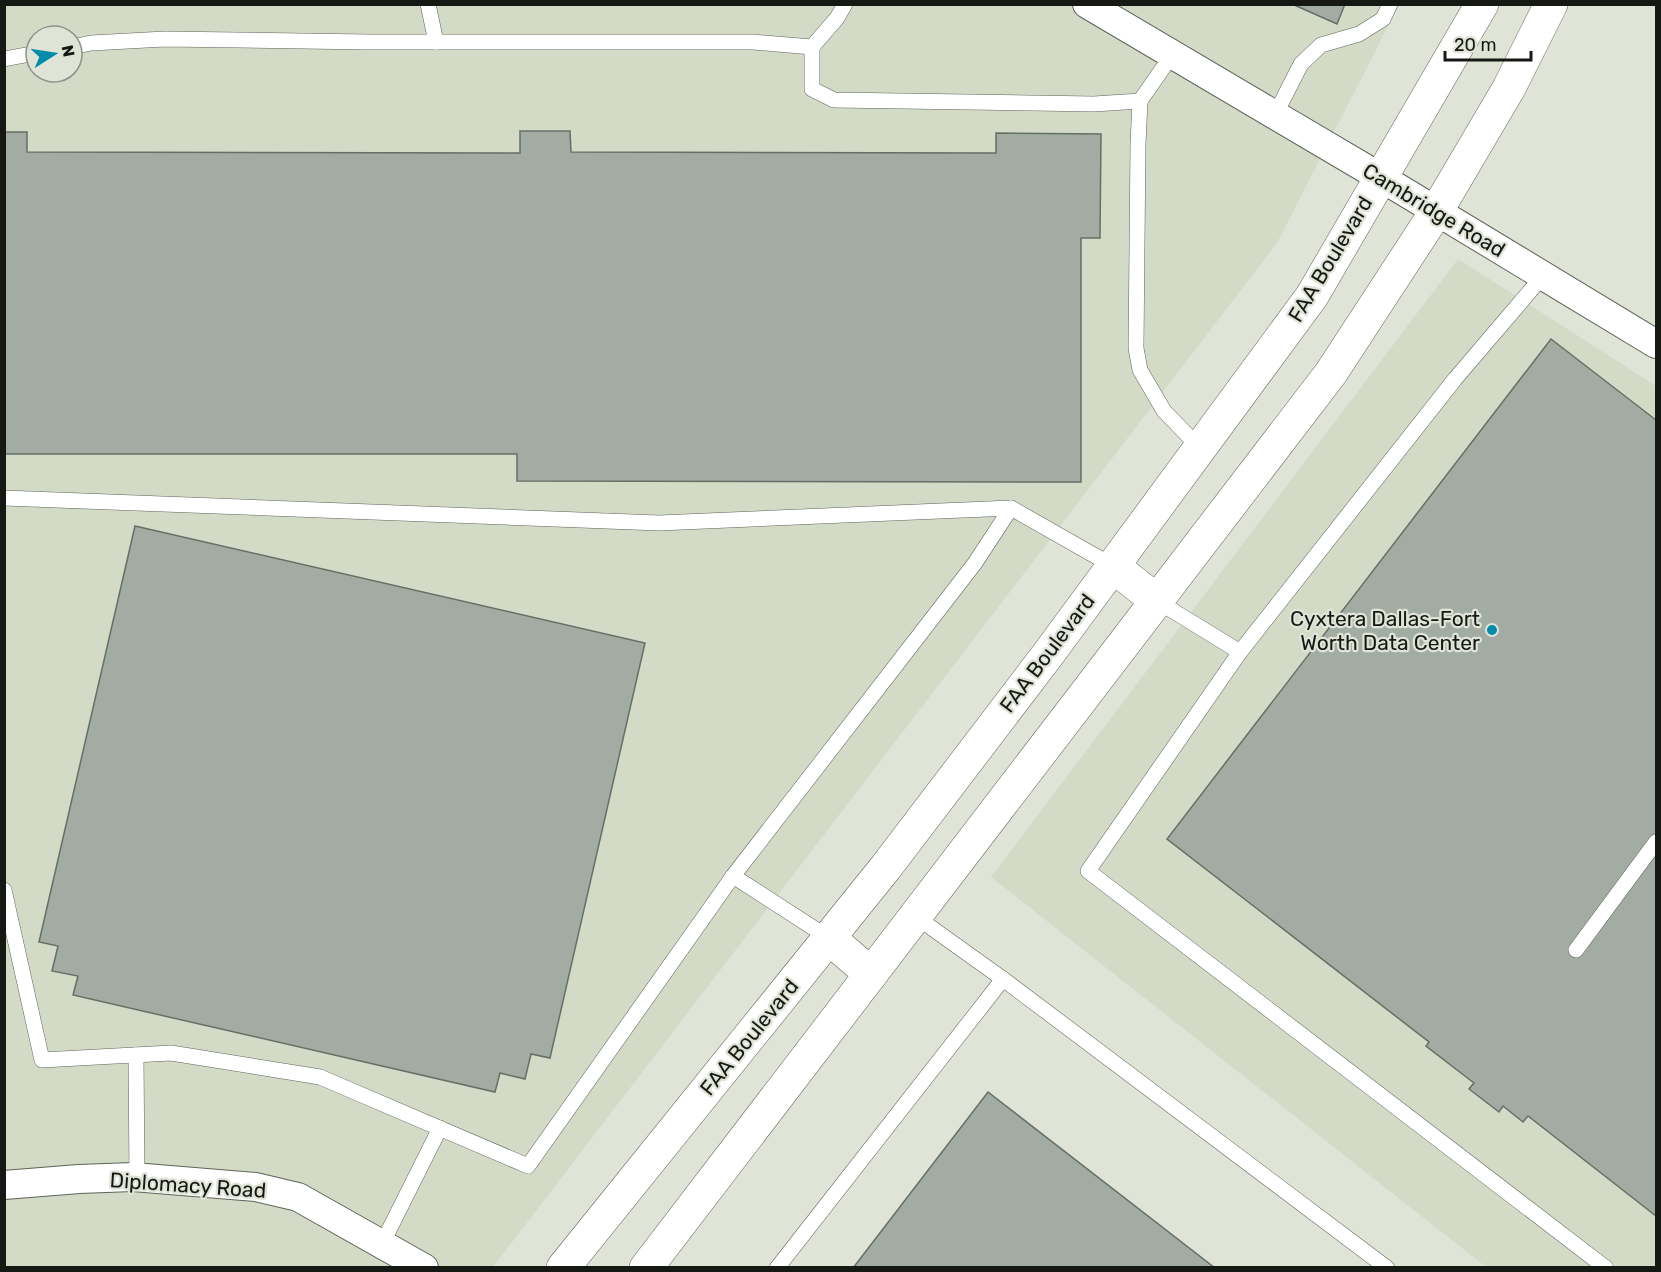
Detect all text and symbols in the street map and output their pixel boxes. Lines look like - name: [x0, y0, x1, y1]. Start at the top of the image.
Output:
- north arrow: [24, 24, 84, 84]
- scale bar: [1445, 24, 1530, 62]
- text: 20 m: [1454, 34, 1496, 56]
- text: N: [58, 43, 79, 59]
- street label: Cambridge Road: [1358, 158, 1510, 262]
- street label: FAA Boulevard: [1283, 192, 1377, 326]
- street label: FAA Boulevard: [994, 589, 1100, 717]
- place label: Cyxtera Dallas-Fort Worth Data Center: [1290, 606, 1480, 655]
- marker: Cyxtera Dallas-Fort Worth Data Center: [1485, 623, 1499, 637]
- street label: FAA Boulevard: [694, 974, 804, 1100]
- street label: Diplomacy Road: [109, 1167, 267, 1203]

